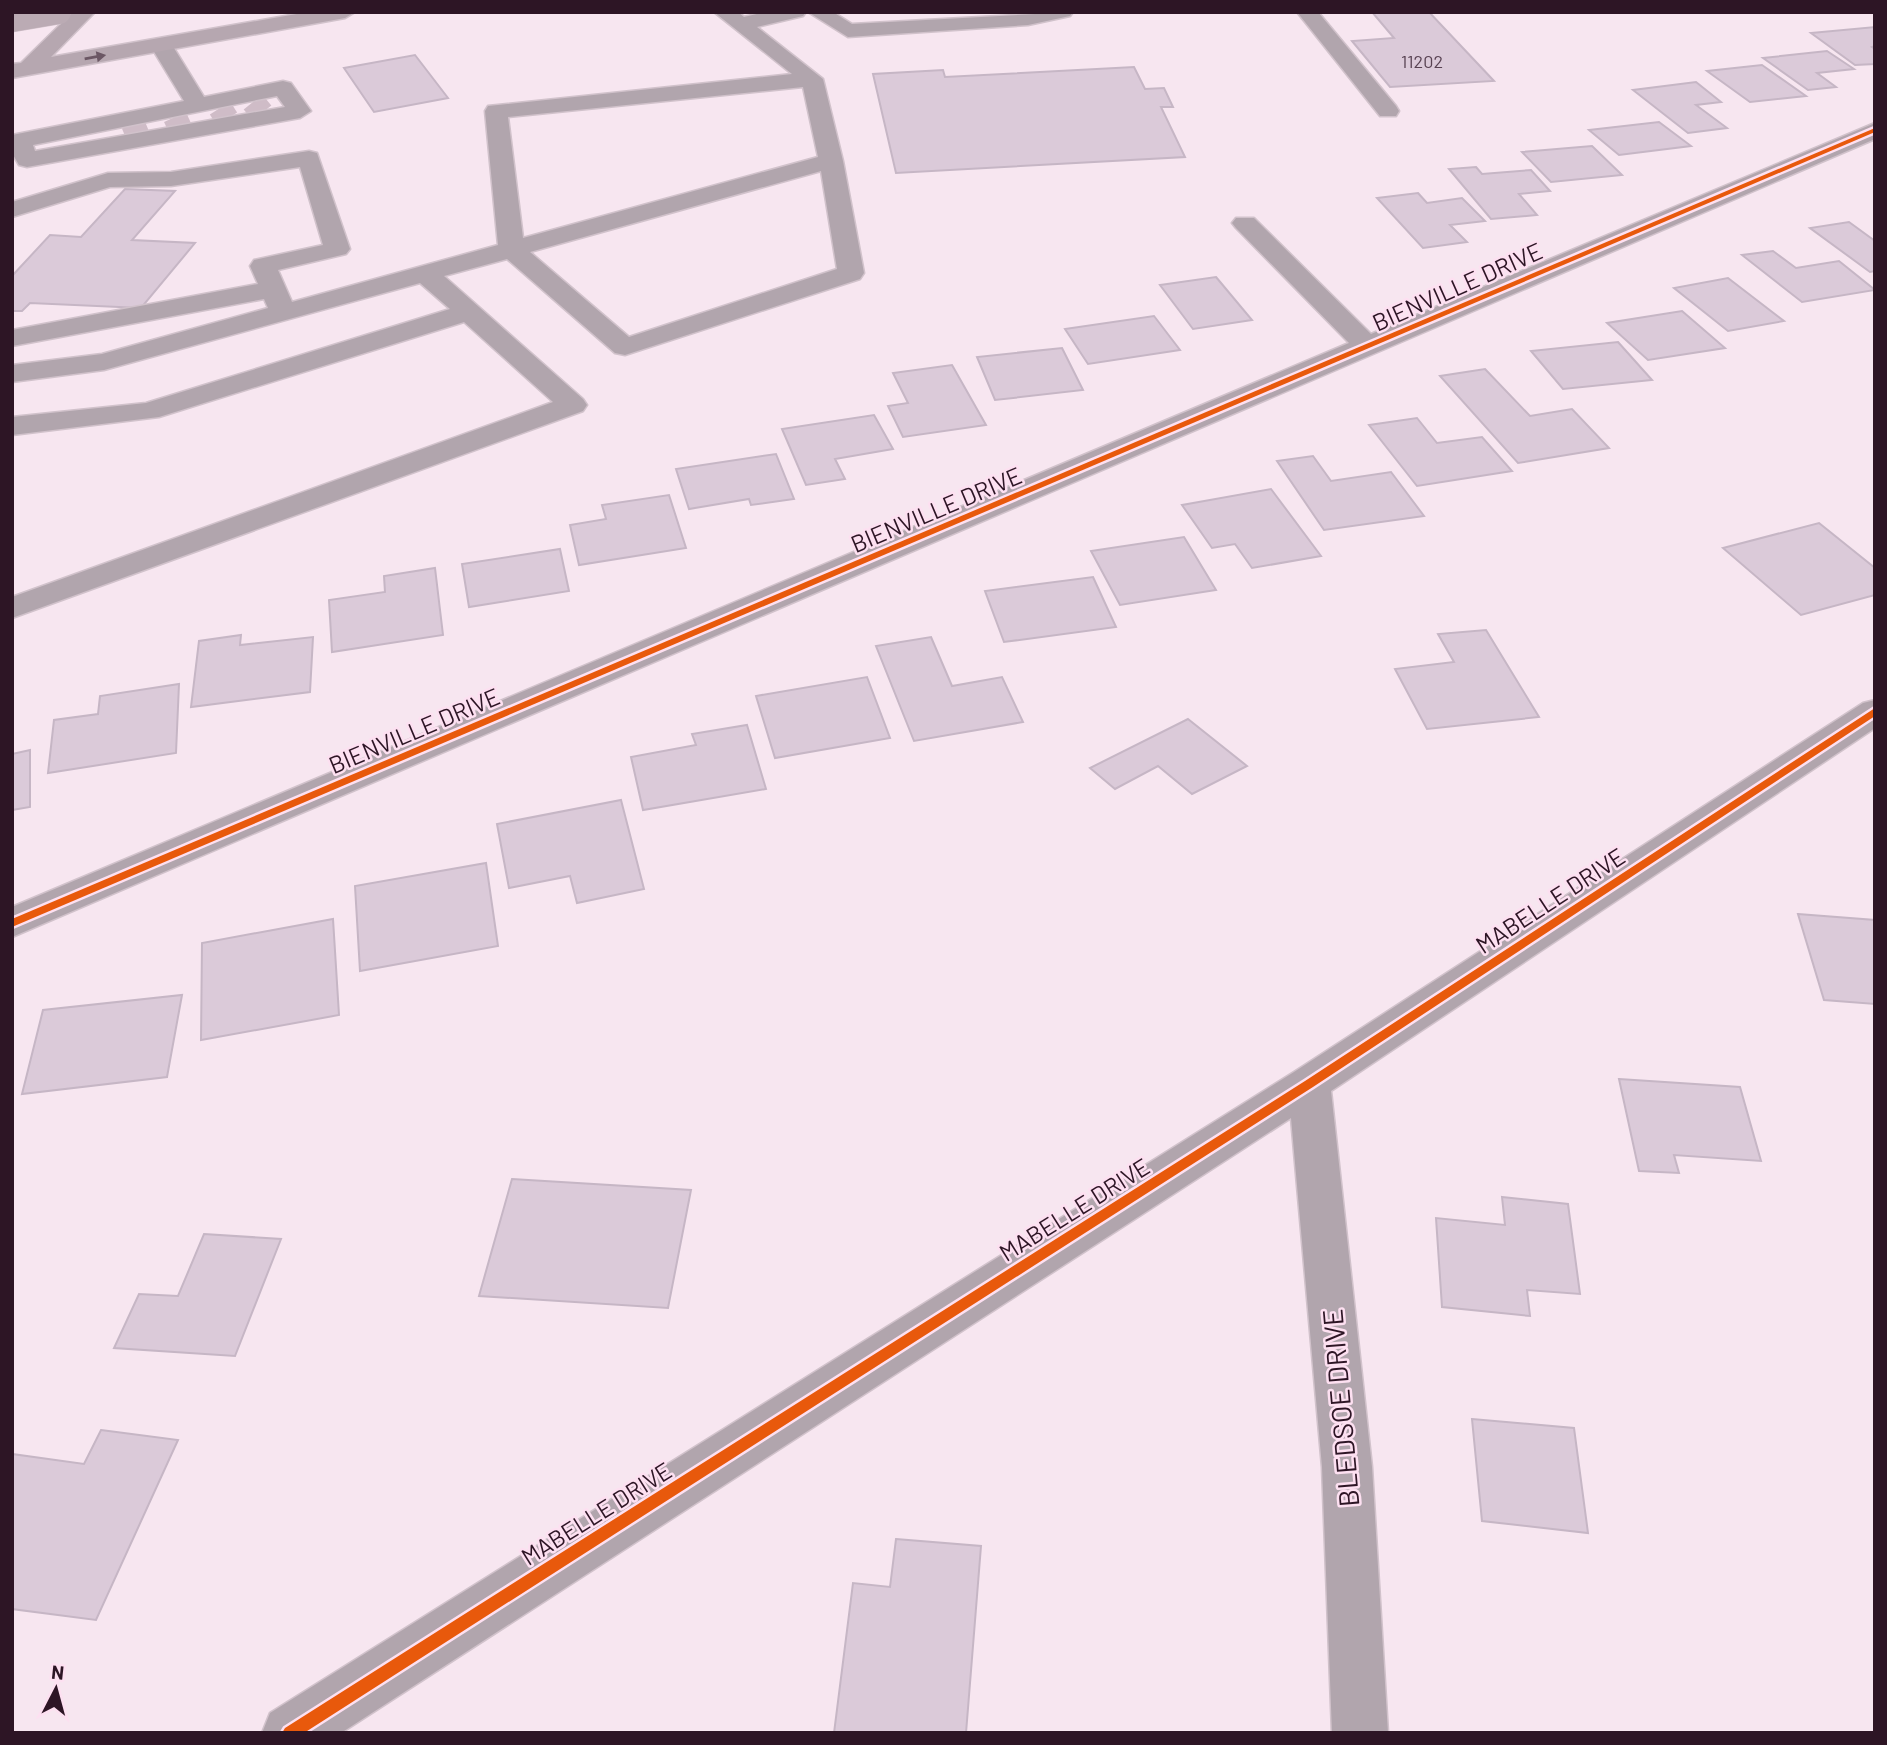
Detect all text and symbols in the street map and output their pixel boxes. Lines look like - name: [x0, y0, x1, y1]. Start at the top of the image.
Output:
- house number: 11202: [1401, 50, 1443, 72]
- one-way arrow: [84, 51, 106, 62]
- street label: BIENVILLE DRIVE: [1368, 236, 1546, 336]
- street label: BIENVILLE DRIVE: [846, 460, 1026, 558]
- street label: BIENVILLE DRIVE: [324, 681, 504, 779]
- street label: MABELLE DRIVE: [1470, 841, 1630, 959]
- street label: MABELLE DRIVE: [993, 1151, 1155, 1267]
- street label: BLEDSOE DRIVE: [1314, 1308, 1366, 1508]
- street label: MABELLE DRIVE: [515, 1455, 677, 1571]
- north arrow: [21, 1654, 91, 1724]
- text: N: [50, 1659, 65, 1684]

